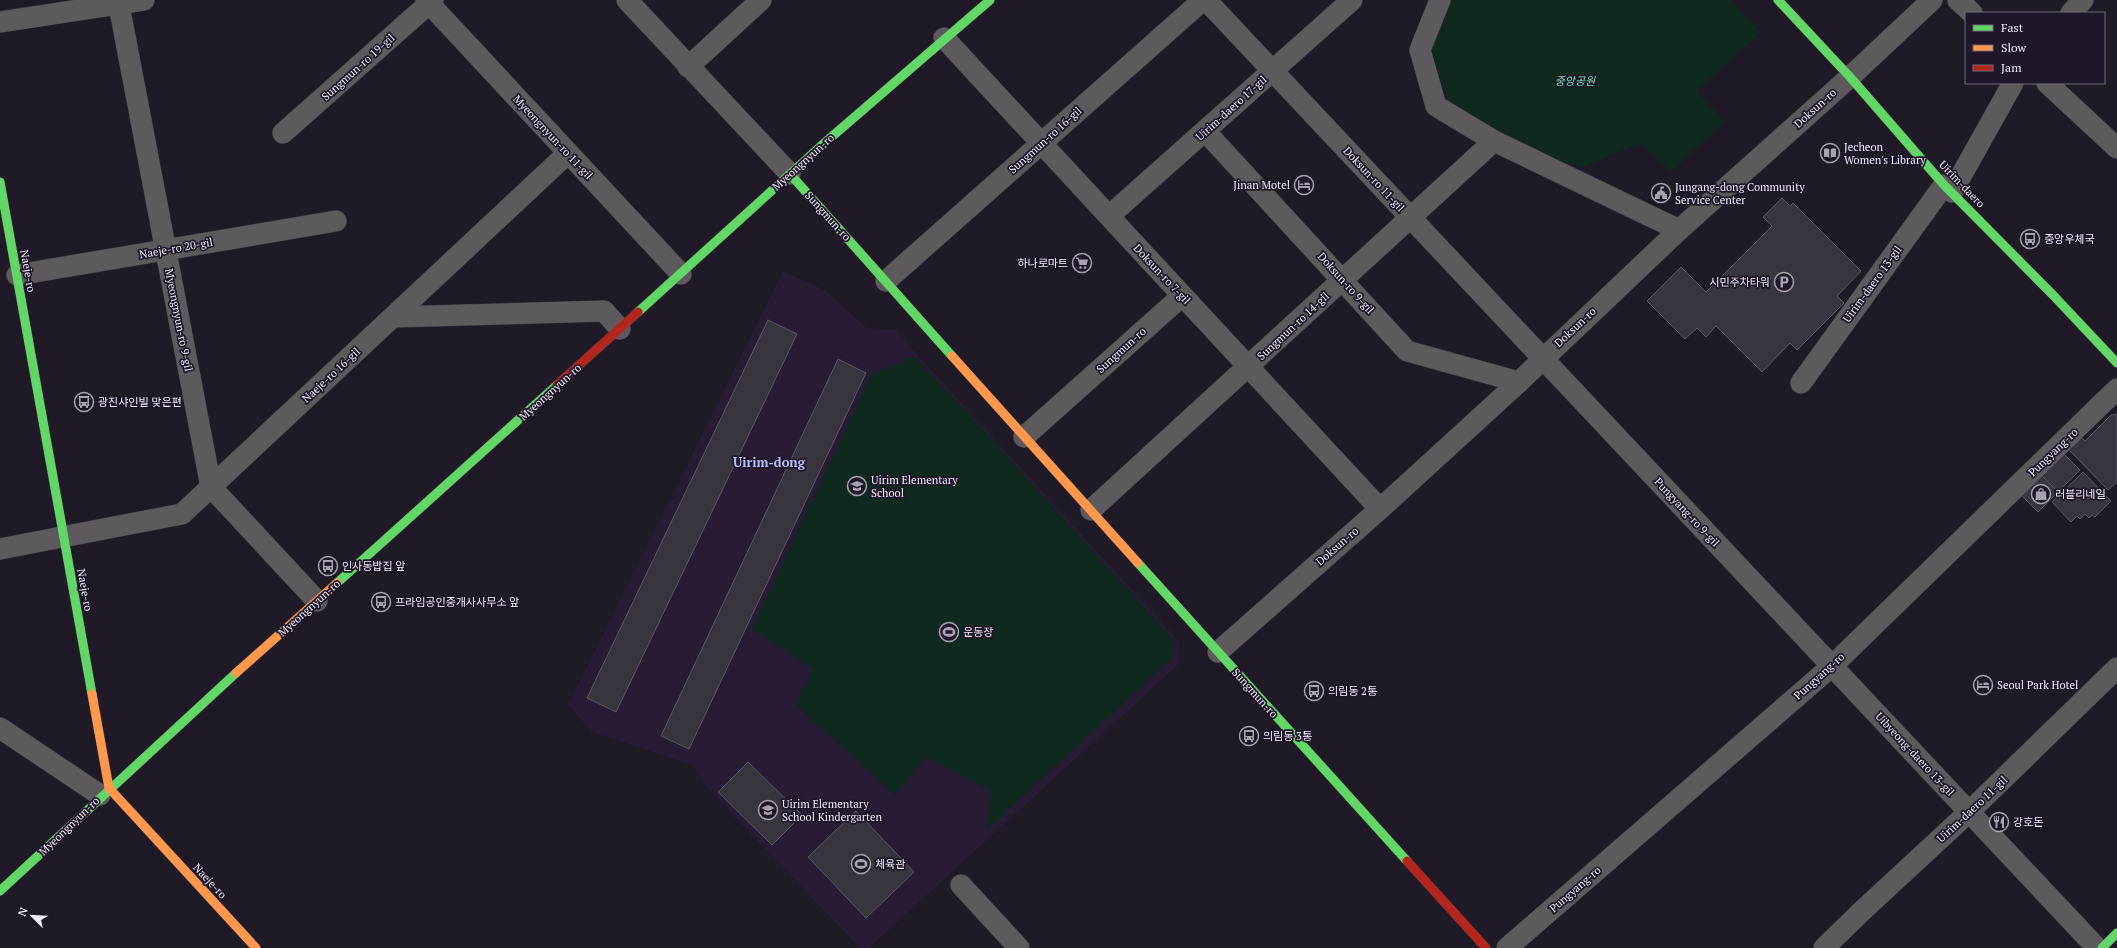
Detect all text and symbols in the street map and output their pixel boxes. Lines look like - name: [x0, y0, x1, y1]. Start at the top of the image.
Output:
- legend: [1965, 12, 2105, 84]
- text: Fast: [2001, 20, 2024, 35]
- street label: Sungmun-ro 19-gil: [319, 31, 397, 103]
- text: Slow: [2001, 40, 2027, 55]
- text: Jam: [2001, 60, 2022, 75]
- street label: Uirim-daero 17-gil: [1193, 72, 1269, 144]
- park label: 중앙공원: [1555, 74, 1596, 88]
- street label: Doksun-ro: [1791, 85, 1839, 131]
- street label: Myeongnyun-ro 11-gil: [510, 92, 596, 182]
- street label: Sungmun-ro 16-gil: [1006, 104, 1084, 176]
- street label: Myeongnyun-ro: [769, 130, 837, 194]
- place label: Jecheon Women's Library: [1844, 140, 1926, 167]
- library icon: Jecheon Women's Library: [1819, 142, 1841, 164]
- street label: Doksun-ro 11-gil: [1340, 144, 1408, 214]
- street label: Uirim-daero: [1936, 158, 1988, 210]
- hotel icon: Jinan Motel: [1293, 174, 1315, 196]
- place label: Jinan Motel: [1233, 178, 1290, 192]
- place label: Jungang-dong Community Service Center: [1675, 180, 1805, 207]
- public building icon: Jungang-dong Community Service Center: [1650, 182, 1672, 204]
- street label: Sungmun-ro: [802, 188, 854, 244]
- bus stop icon: 중앙우체국: [2019, 228, 2041, 250]
- place label: 중앙우체국: [2044, 232, 2095, 246]
- street label: Naeje-ro 20-gil: [138, 235, 214, 261]
- street label: Doksun-ro 7-gil: [1131, 241, 1193, 307]
- street label: Uirim-daero 13-gil: [1839, 243, 1905, 325]
- street label: Naeje-ro: [17, 249, 39, 293]
- street label: Doksun-ro 9-gil: [1315, 249, 1377, 317]
- supermarket icon: 하나로마트: [1071, 252, 1093, 274]
- place label: 하나로마트: [1017, 256, 1068, 270]
- street label: Myeongnyun-ro 9-gil: [162, 267, 196, 373]
- parking icon: 시민주차타워: [1773, 271, 1795, 293]
- place label: 시민주차타워: [1709, 275, 1770, 289]
- street label: Sungmun-ro 14-gil: [1254, 289, 1332, 363]
- street label: Doksun-ro: [1551, 304, 1599, 350]
- street label: Sungmun-ro: [1093, 324, 1149, 376]
- street label: Naeje-ro 16-gil: [299, 345, 363, 405]
- street label: Myeongnyun-ro: [516, 360, 584, 424]
- bus stop icon: 광진샤인빌 맞은편: [73, 391, 95, 413]
- place label: 광진샤인빌 맞은편: [98, 395, 182, 409]
- street label: Pungyang-ro: [2025, 425, 2081, 479]
- district label: Uirim-dong: [733, 453, 806, 471]
- place label: Uirim Elementary School: [871, 473, 958, 500]
- school or university icon: Uirim Elementary School: [846, 475, 868, 497]
- street label: Pungyang-ro 9-gil: [1651, 475, 1723, 549]
- shop icon: 러블리네일: [2030, 483, 2052, 505]
- place label: 러블리네일: [2055, 487, 2106, 501]
- street label: Doksun-ro: [1313, 524, 1361, 568]
- bus stop icon: 인사동밥집 앞: [317, 555, 339, 577]
- place label: 인사동밥집 앞: [342, 559, 405, 573]
- street label: Naeje-ro: [74, 568, 96, 612]
- street label: Myeongnyun-ro: [275, 576, 343, 640]
- bus stop icon: 프라임공인중개사사무소 앞: [370, 591, 392, 613]
- place label: 프라임공인중개사사무소 앞: [395, 595, 519, 609]
- sports icon: 운동장: [938, 621, 960, 643]
- place label: 운동장: [963, 625, 993, 639]
- street label: Pungyang-ro: [1791, 650, 1847, 702]
- street label: Sungmun-ro: [1229, 665, 1281, 721]
- hotel icon: Seoul Park Hotel: [1972, 674, 1994, 696]
- place label: Seoul Park Hotel: [1997, 678, 2078, 692]
- bus stop icon: 의림동 2통: [1303, 680, 1325, 702]
- place label: 의림동 2통: [1328, 684, 1377, 698]
- street label: Uibyeong-daero 13-gil: [1873, 709, 1957, 799]
- bus stop icon: 의림동 3통: [1238, 725, 1260, 747]
- place label: 의림동 3통: [1263, 729, 1312, 743]
- street label: Uirim-daero 11-gil: [1934, 773, 2010, 845]
- street label: Myeongnyun-ro: [36, 794, 102, 858]
- place label: Uirim Elementary School Kindergarten: [782, 797, 883, 824]
- school or university icon: Uirim Elementary School Kindergarten: [757, 799, 779, 821]
- restaurant icon: 강호돈: [1988, 811, 2010, 833]
- place label: 강호돈: [2013, 815, 2043, 829]
- sports icon: 체육관: [850, 853, 872, 875]
- place label: 체육관: [875, 857, 905, 871]
- street label: Naeje-ro: [190, 861, 230, 901]
- street label: Pungyang-ro: [1546, 863, 1604, 915]
- north arrow: [12, 896, 52, 936]
- text: N: [15, 905, 31, 919]

